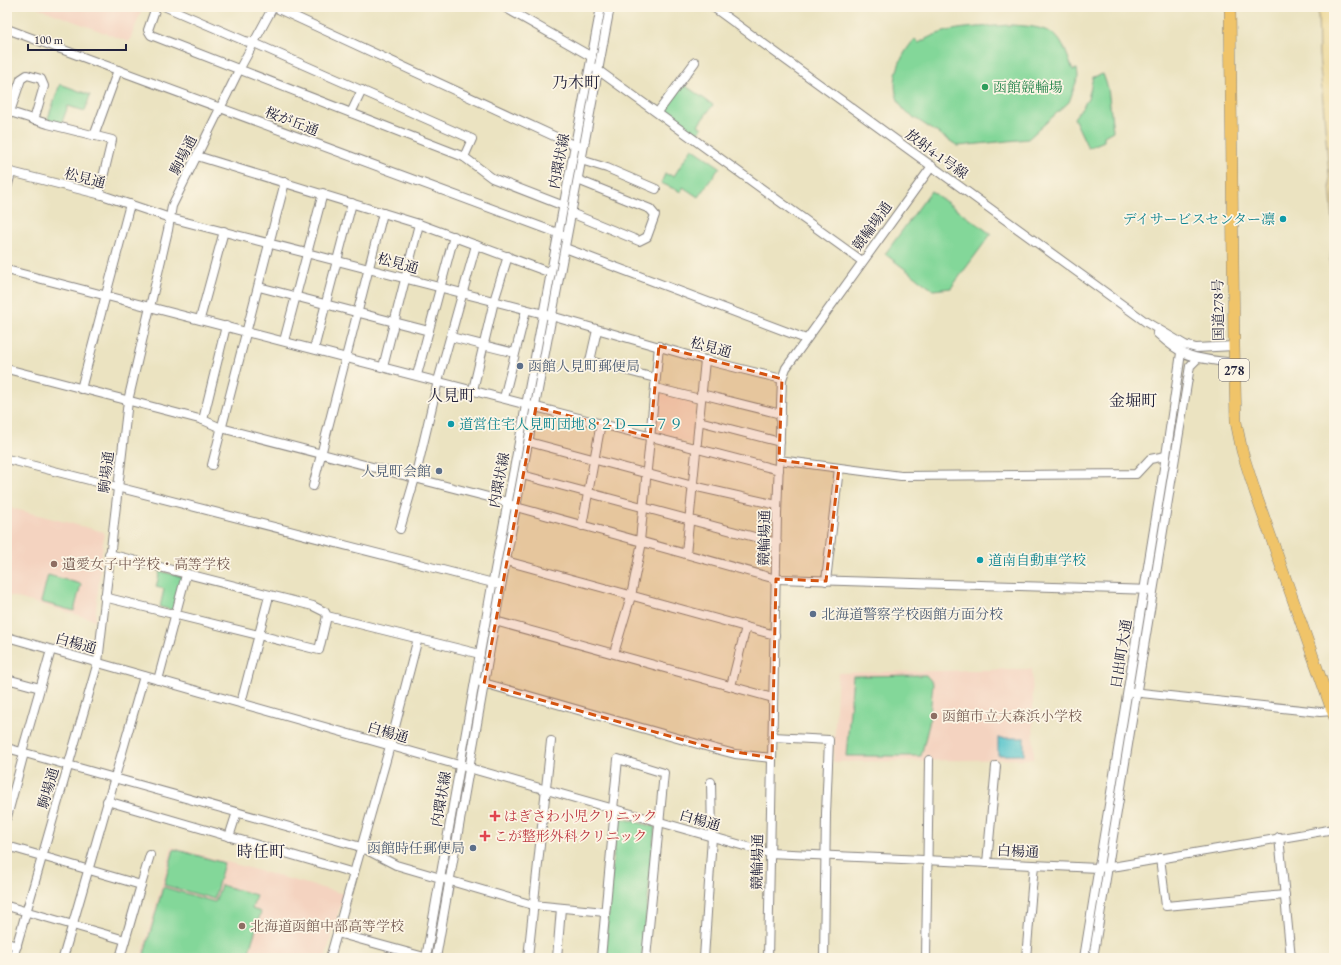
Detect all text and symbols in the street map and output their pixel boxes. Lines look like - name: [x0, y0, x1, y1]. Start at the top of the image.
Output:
- scale bar: [28, 26, 126, 52]
- text: 100 m: [34, 32, 64, 48]
- district label: 乃木町: [552, 72, 600, 93]
- place label: 函館競輪場: [993, 78, 1063, 96]
- marker: 函館競輪場: [980, 82, 990, 92]
- street label: 桜が丘通: [263, 103, 321, 139]
- street label: 放射4-1号線: [902, 125, 972, 183]
- street label: 駒場通: [165, 132, 201, 178]
- street label: 内環状線: [545, 132, 573, 190]
- street label: 松見通: [62, 164, 108, 192]
- street label: 競輪場通: [848, 198, 896, 254]
- place label: デイサービスセンター凛: [1123, 210, 1275, 228]
- marker: デイサービスセンター凛: [1278, 214, 1288, 224]
- street label: 松見通: [375, 249, 421, 277]
- street label: 国道278号: [1208, 279, 1228, 341]
- street label: 松見通: [688, 333, 734, 361]
- place label: 函館人見町郵便局: [528, 357, 640, 375]
- road number: 278: [1219, 359, 1249, 381]
- marker: 函館人見町郵便局: [515, 361, 525, 371]
- district label: 人見町: [427, 385, 475, 406]
- district label: 金堀町: [1109, 390, 1157, 411]
- place label: 道営住宅人見町団地８２Ｄ―７９: [459, 415, 683, 433]
- marker: 道営住宅人見町団地８２Ｄ―７９: [446, 419, 456, 429]
- street label: 駒場通: [95, 450, 117, 494]
- street label: 内環状線: [485, 451, 513, 509]
- place label: 人見町会館: [361, 462, 431, 480]
- marker: 人見町会館: [434, 466, 444, 476]
- street label: 競輪場通: [755, 510, 773, 566]
- place label: 道南自動車学校: [988, 551, 1086, 569]
- place label: 遺愛女子中学校・高等学校: [62, 555, 230, 573]
- marker: 道南自動車学校: [975, 555, 985, 565]
- marker: 遺愛女子中学校・高等学校: [49, 559, 59, 569]
- place label: 北海道警察学校函館方面分校: [821, 605, 1003, 623]
- marker: 北海道警察学校函館方面分校: [808, 609, 818, 619]
- street label: 日出町大通: [1107, 618, 1135, 690]
- street label: 白楊通: [53, 629, 99, 657]
- place label: 函館市立大森浜小学校: [942, 707, 1082, 725]
- marker: 函館市立大森浜小学校: [929, 711, 939, 721]
- street label: 白楊通: [365, 718, 411, 746]
- street label: 駒場通: [34, 765, 62, 811]
- street label: 内環状線: [427, 770, 455, 828]
- street label: 白楊通: [677, 806, 723, 834]
- place label: はぎさわ小児クリニック: [504, 807, 657, 825]
- marker: はぎさわ小児クリニック: [489, 810, 501, 822]
- place label: こが整形外科クリニック: [494, 827, 647, 845]
- marker: こが整形外科クリニック: [479, 830, 491, 842]
- street label: 競輪場通: [748, 834, 766, 890]
- place label: 函館時任郵便局: [367, 839, 465, 857]
- district label: 時任町: [237, 841, 285, 862]
- street label: 白楊通: [997, 841, 1039, 861]
- marker: 函館時任郵便局: [468, 843, 478, 853]
- place label: 北海道函館中部高等学校: [250, 917, 404, 935]
- marker: 北海道函館中部高等学校: [237, 921, 247, 931]

